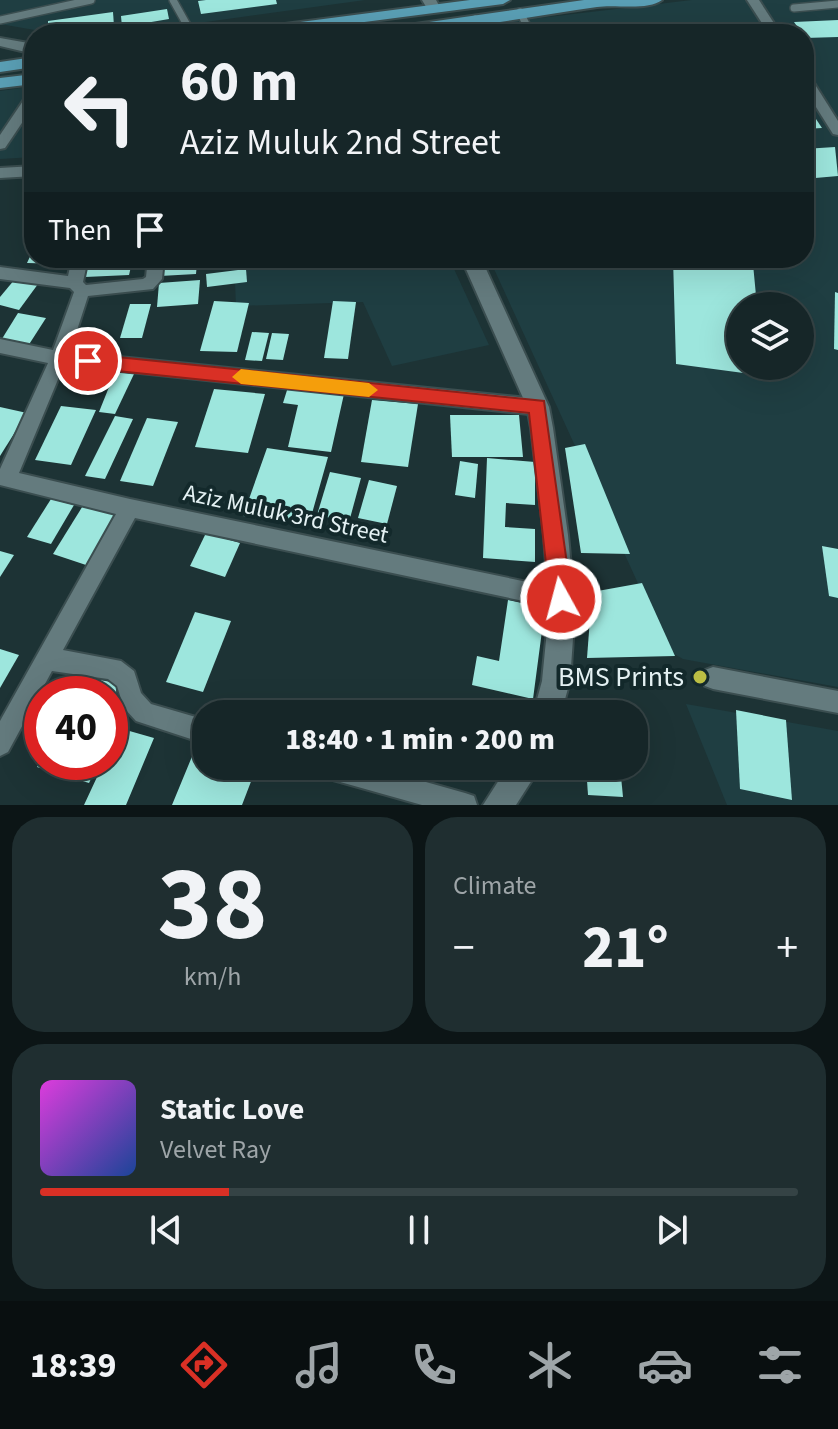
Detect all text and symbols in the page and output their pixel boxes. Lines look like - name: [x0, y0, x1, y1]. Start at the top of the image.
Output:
- text: 60 m: [180, 43, 298, 122]
- icon: left: [48, 56, 152, 160]
- text: Aziz Muluk 2nd Street: [180, 117, 501, 168]
- icon: arrive: [128, 208, 172, 252]
- text: Then: [48, 209, 112, 252]
- map controls: [726, 292, 814, 380]
- button: layers: [726, 292, 814, 380]
- pin: [54, 327, 122, 395]
- icon: arrive: [66, 339, 110, 383]
- street label: Aziz Muluk 3rd Street: [180, 475, 392, 553]
- position arrow: [519, 557, 603, 641]
- place label: BMS Prints: [558, 657, 684, 697]
- marker: BMS Prints: [691, 668, 709, 686]
- speed limit sign: 40: [24, 676, 128, 780]
- text: 18:40 · 1 min · 200 m: [285, 718, 555, 761]
- text: 38: [158, 832, 267, 980]
- text: Climate: [453, 867, 537, 904]
- text: 21°: [582, 906, 669, 991]
- text: −: [453, 917, 475, 980]
- text: +: [776, 917, 798, 980]
- text: km/h: [184, 958, 241, 995]
- text: Static Love: [160, 1088, 304, 1131]
- text: Velvet Ray: [160, 1131, 271, 1168]
- icon: previous: [144, 1208, 188, 1252]
- icon: pause: [397, 1208, 441, 1252]
- icon: next: [650, 1208, 694, 1252]
- icon: directions: [176, 1337, 232, 1393]
- icon: music: [291, 1337, 347, 1393]
- icon: phone: [406, 1337, 462, 1393]
- icon: climate: [522, 1337, 578, 1393]
- icon: car: [637, 1337, 693, 1393]
- icon: filters: [752, 1337, 808, 1393]
- text: 18:39: [30, 1340, 116, 1391]

